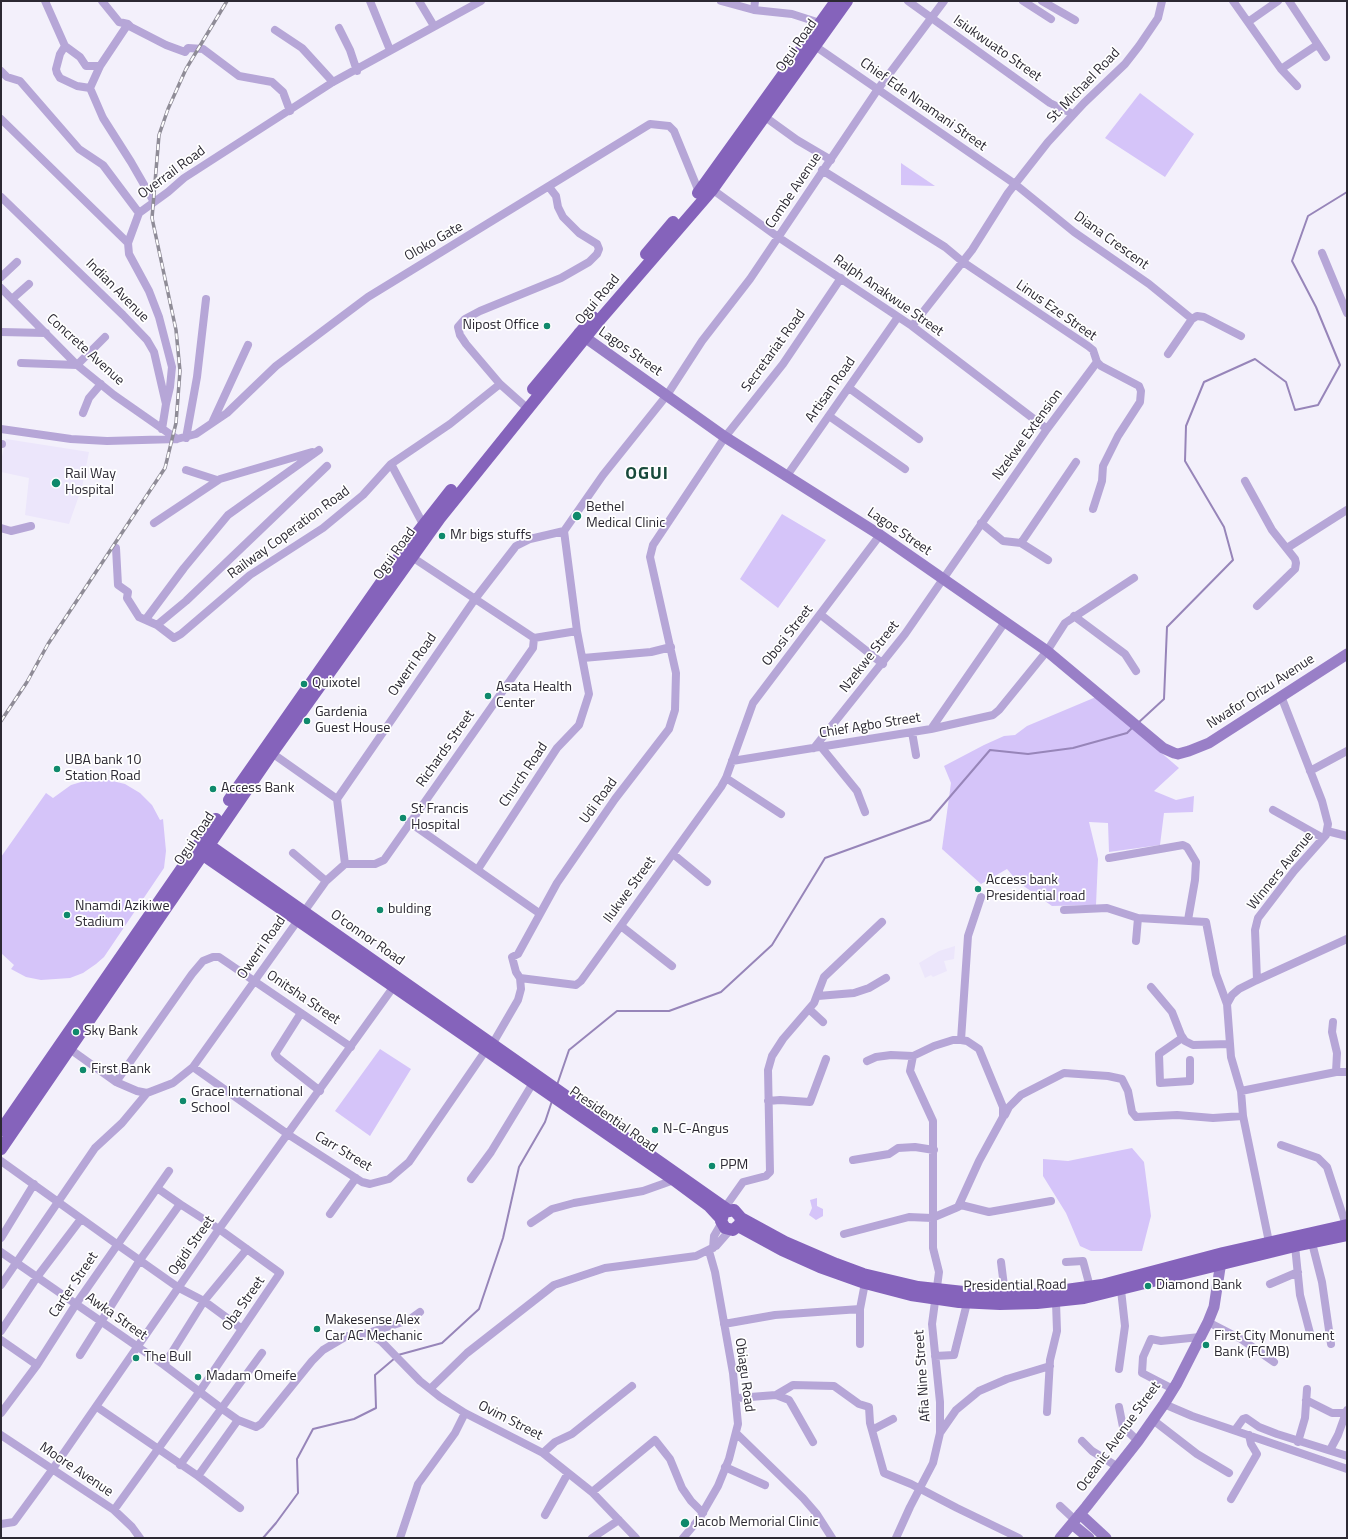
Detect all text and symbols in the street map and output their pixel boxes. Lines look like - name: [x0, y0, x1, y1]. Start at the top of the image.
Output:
- street label: Isiukwuato Street: [950, 12, 1044, 86]
- street label: Ogui Road: [773, 16, 821, 76]
- street label: St. Michael Road: [1044, 45, 1124, 127]
- street label: Chief Ede Nnamani Street: [856, 55, 990, 155]
- street label: Overrail Road: [135, 143, 209, 203]
- street label: Combe Avenue: [762, 150, 826, 232]
- street label: Diana Crescent: [1070, 208, 1152, 274]
- street label: Oloko Gate: [402, 219, 466, 265]
- street label: Ralph Anakwue Street: [830, 252, 946, 340]
- street label: Indian Avenue: [82, 256, 152, 326]
- street label: Ogui Road: [572, 271, 624, 329]
- street label: Linus Eze Street: [1012, 277, 1100, 345]
- street label: Secretariat Road: [739, 307, 809, 395]
- street label: Concrete Avenue: [43, 311, 127, 389]
- place label: Nipost Office: [463, 318, 539, 334]
- marker: Nipost Office: [542, 321, 552, 331]
- street label: Lagos Street: [595, 324, 665, 380]
- street label: Artisan Road: [802, 354, 860, 426]
- street label: Nzekwe Extension: [989, 386, 1067, 484]
- district label: OGUI: [625, 464, 669, 486]
- place label: Rail Way Hospital: [65, 467, 116, 500]
- marker: Rail Way Hospital: [50, 477, 62, 489]
- street label: Railway Coperation Road: [225, 483, 353, 583]
- place label: Bethel Medical Clinic: [586, 500, 665, 532]
- street label: Lagos Street: [864, 504, 934, 560]
- marker: Bethel Medical Clinic: [571, 510, 583, 522]
- street label: Ogui Road: [370, 525, 420, 583]
- place label: Mr bigs stuffs: [450, 528, 532, 544]
- marker: Mr bigs stuffs: [437, 531, 447, 541]
- street label: Obosi Street: [759, 602, 817, 670]
- street label: Nzekwe Street: [837, 618, 903, 696]
- street label: Owerri Road: [385, 630, 441, 700]
- street label: Nwafor Orizu Avenue: [1204, 651, 1318, 733]
- place label: Quixotel: [312, 676, 360, 692]
- marker: Quixotel: [299, 679, 309, 689]
- place label: Asata Health Center: [496, 680, 572, 712]
- marker: Asata Health Center: [483, 691, 493, 701]
- place label: Gardenia Guest House: [315, 705, 390, 738]
- street label: Richards Street: [413, 707, 479, 791]
- street label: Chief Agbo Street: [818, 710, 922, 742]
- marker: Gardenia Guest House: [302, 716, 312, 726]
- street label: Church Road: [496, 740, 552, 810]
- place label: UBA bank 10 Station Road: [65, 753, 141, 786]
- marker: UBA bank 10 Station Road: [52, 764, 62, 774]
- street label: Udi Road: [577, 775, 621, 827]
- place label: Access Bank: [221, 781, 294, 797]
- marker: Access Bank: [208, 784, 218, 794]
- place label: St Francis Hospital: [411, 802, 469, 834]
- street label: Ogui Road: [171, 809, 219, 869]
- marker: St Francis Hospital: [398, 813, 408, 823]
- street label: Winners Avenue: [1244, 828, 1318, 914]
- street label: Ilukwe Street: [600, 854, 660, 926]
- place label: Access bank Presidential road: [986, 873, 1085, 906]
- marker: Access bank Presidential road: [973, 884, 983, 894]
- place label: Nnamdi Azikiwe Stadium: [75, 899, 169, 932]
- place label: bulding: [388, 902, 431, 918]
- marker: bulding: [375, 905, 385, 915]
- street label: O'connor Road: [327, 906, 407, 970]
- marker: Nnamdi Azikiwe Stadium: [62, 910, 72, 920]
- street label: Owerri Road: [234, 913, 290, 983]
- street label: Onitsha Street: [263, 967, 343, 1029]
- place label: Sky Bank: [84, 1024, 138, 1040]
- marker: Sky Bank: [71, 1027, 81, 1037]
- place label: First Bank: [91, 1062, 151, 1078]
- marker: First Bank: [78, 1065, 88, 1075]
- street label: Presidential Road: [566, 1084, 660, 1156]
- place label: Grace International School: [191, 1085, 303, 1118]
- marker: Grace International School: [178, 1096, 188, 1106]
- place label: N-C-Angus: [663, 1122, 729, 1138]
- marker: N-C-Angus: [650, 1125, 660, 1135]
- street label: Carr Street: [311, 1128, 375, 1176]
- place label: PPM: [720, 1158, 748, 1174]
- marker: PPM: [707, 1161, 717, 1171]
- street label: Ogidi Street: [165, 1213, 219, 1279]
- street label: Carter Street: [46, 1249, 102, 1321]
- street label: Oba Street: [219, 1273, 269, 1335]
- street label: Presidential Road: [963, 1277, 1067, 1295]
- place label: Diamond Bank: [1156, 1278, 1242, 1294]
- marker: Diamond Bank: [1143, 1281, 1153, 1291]
- street label: Awka Street: [82, 1290, 150, 1344]
- place label: Makesense Alex Car AC Mechanic: [325, 1313, 423, 1346]
- marker: Makesense Alex Car AC Mechanic: [312, 1324, 322, 1334]
- street label: Afia Nine Street: [911, 1329, 935, 1423]
- place label: First City Monument Bank (FCMB): [1214, 1329, 1334, 1362]
- street label: Obiagu Road: [730, 1337, 758, 1413]
- marker: First City Monument Bank (FCMB): [1201, 1340, 1211, 1350]
- place label: The Bull: [144, 1350, 192, 1366]
- marker: The Bull: [131, 1353, 141, 1363]
- place label: Madam Omeife: [206, 1369, 297, 1385]
- marker: Madam Omeife: [193, 1372, 203, 1382]
- street label: Oceanic Avenue Street: [1073, 1379, 1165, 1495]
- street label: Ovim Street: [475, 1398, 545, 1444]
- street label: Moore Avenue: [36, 1439, 116, 1501]
- place label: Jacob Memorial Clinic: [694, 1515, 819, 1531]
- marker: Jacob Memorial Clinic: [679, 1517, 691, 1529]

